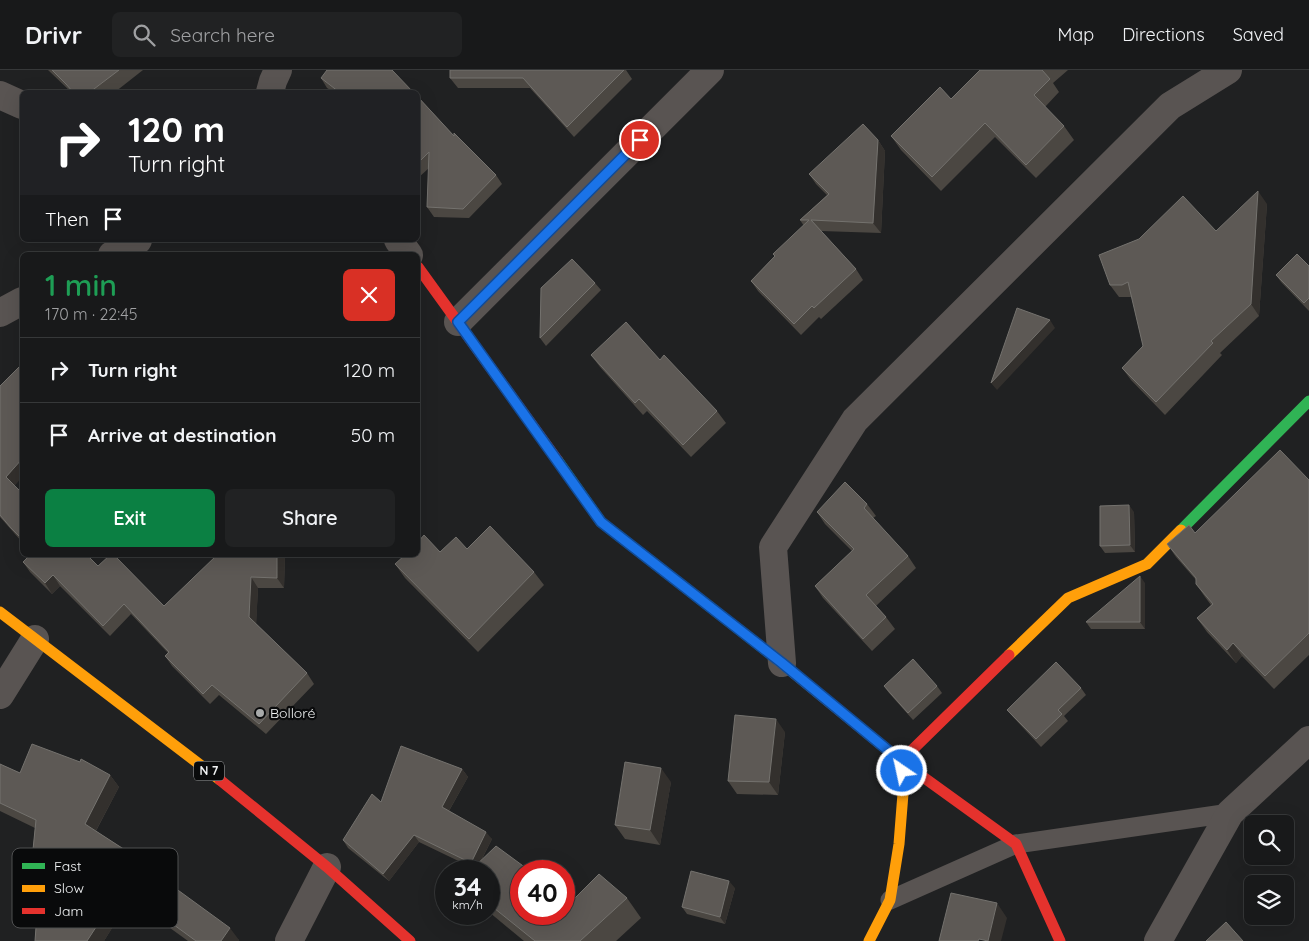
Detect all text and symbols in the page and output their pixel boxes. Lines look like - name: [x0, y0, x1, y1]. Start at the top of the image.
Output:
- search box: [112, 12, 462, 57]
- text: Drivr: [25, 20, 82, 50]
- icon: search: [130, 21, 158, 49]
- text: Search here: [170, 23, 275, 47]
- text: Map: [1057, 23, 1094, 46]
- text: Directions: [1122, 23, 1205, 46]
- text: Saved: [1233, 23, 1284, 46]
- text: 120 m: [128, 107, 225, 151]
- icon: right: [45, 110, 110, 175]
- pin: [619, 119, 661, 161]
- icon: arrive: [626, 126, 654, 154]
- text: Turn right: [128, 150, 225, 178]
- icon: arrive: [99, 205, 127, 233]
- text: Then: [45, 207, 89, 231]
- text: 1 min: [45, 266, 117, 304]
- button: close: [343, 269, 395, 321]
- text: 170 m · 22:45: [45, 304, 137, 324]
- icon: right: [45, 356, 73, 384]
- text: Turn right: [88, 358, 177, 382]
- text: 120 m: [344, 358, 395, 382]
- icon: arrive: [45, 421, 73, 449]
- text: Arrive at destination: [88, 423, 277, 447]
- text: 50 m: [351, 423, 395, 447]
- button: Exit: [45, 489, 215, 547]
- button: Share: [225, 489, 395, 547]
- place label: Bolloré: [270, 704, 315, 722]
- marker: Bolloré: [254, 707, 266, 719]
- position arrow: [875, 744, 927, 796]
- road number: N 7: [194, 761, 224, 780]
- map controls: [1244, 815, 1294, 925]
- button: search: [1244, 815, 1294, 865]
- legend: [12, 848, 178, 928]
- text: Fast: [54, 857, 82, 875]
- speed limit sign: 40: [510, 860, 575, 925]
- text: 34: [453, 871, 482, 902]
- button: layers: [1244, 875, 1294, 925]
- text: Slow: [54, 879, 84, 897]
- text: km/h: [452, 897, 483, 912]
- text: Jam: [54, 902, 83, 920]

